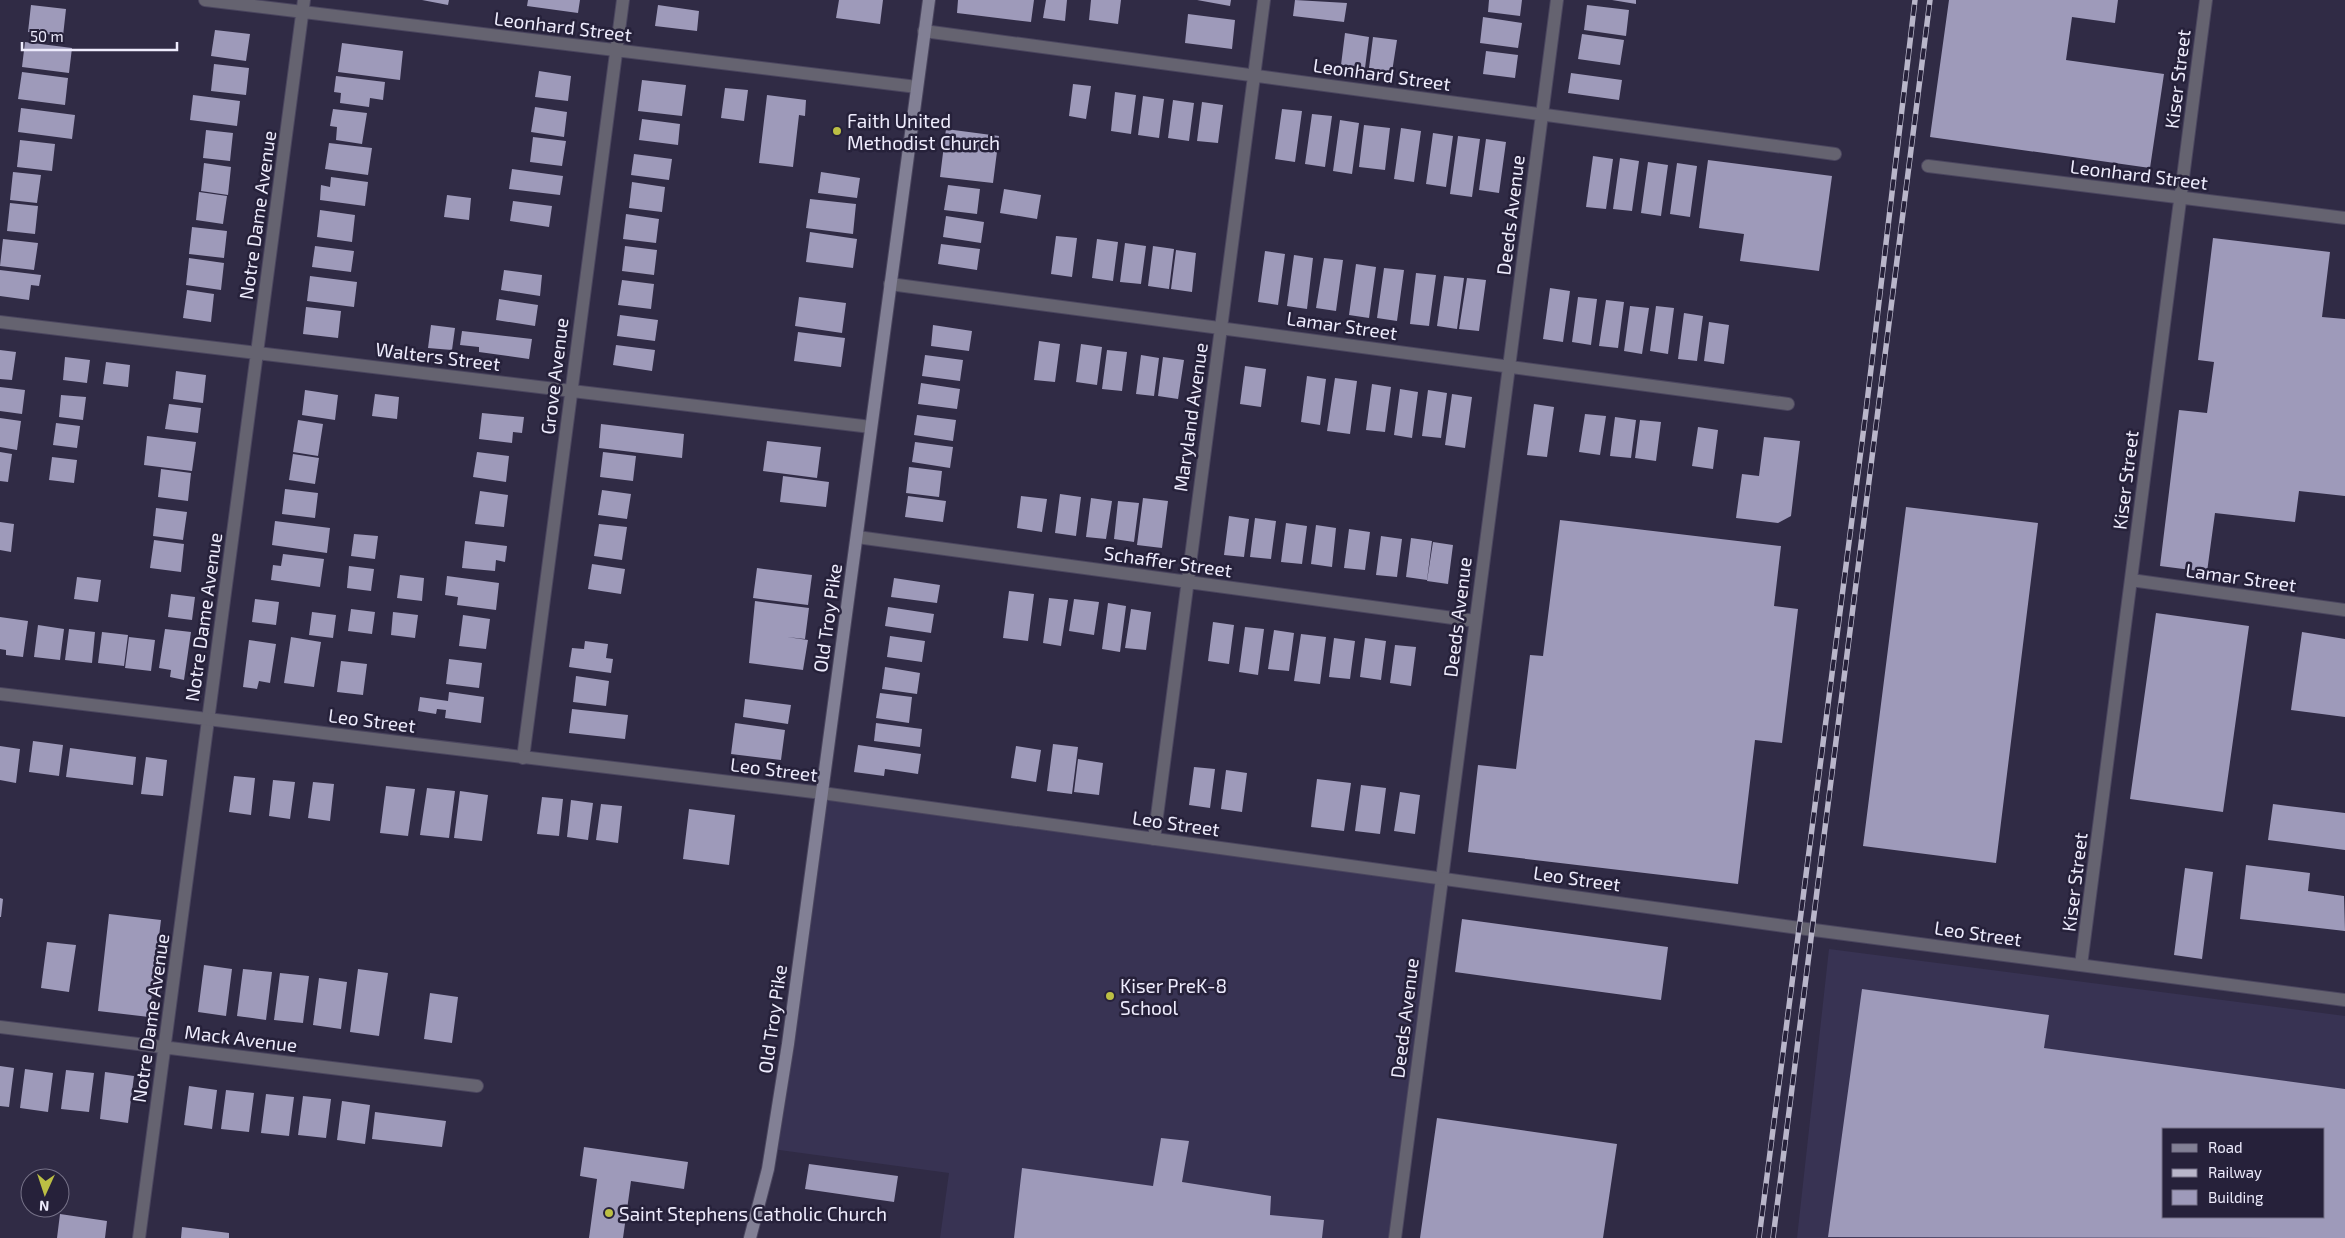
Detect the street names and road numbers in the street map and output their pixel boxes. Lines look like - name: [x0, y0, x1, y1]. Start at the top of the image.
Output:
- street label: Leonhard Street: [493, 6, 633, 46]
- street label: Kiser Street: [2159, 28, 2195, 130]
- street label: Leonhard Street: [1312, 53, 1452, 95]
- street label: Notre Dame Avenue: [234, 129, 280, 301]
- street label: Deeds Avenue: [1491, 154, 1529, 276]
- street label: Leonhard Street: [2069, 154, 2209, 194]
- street label: Lamar Street: [1285, 306, 1399, 344]
- street label: Grove Avenue: [535, 316, 573, 436]
- street label: Walters Street: [374, 337, 502, 375]
- street label: Maryland Avenue: [1168, 341, 1212, 493]
- street label: Kiser Street: [2107, 429, 2143, 531]
- street label: Notre Dame Avenue: [180, 531, 226, 703]
- street label: Schaffer Street: [1102, 541, 1234, 581]
- street label: Deeds Avenue: [1438, 556, 1476, 678]
- street label: Lamar Street: [2184, 558, 2298, 596]
- street label: Old Troy Pike: [808, 562, 846, 674]
- street label: Leo Street: [327, 703, 417, 737]
- street label: Leo Street: [729, 752, 819, 786]
- street label: Leo Street: [1131, 806, 1221, 840]
- street label: Kiser Street: [2056, 831, 2092, 933]
- street label: Leo Street: [1532, 861, 1622, 895]
- street label: Leo Street: [1933, 916, 2023, 950]
- street label: Notre Dame Avenue: [127, 932, 173, 1104]
- street label: Deeds Avenue: [1385, 957, 1423, 1079]
- street label: Old Troy Pike: [753, 963, 791, 1075]
- street label: Mack Avenue: [183, 1020, 299, 1056]

